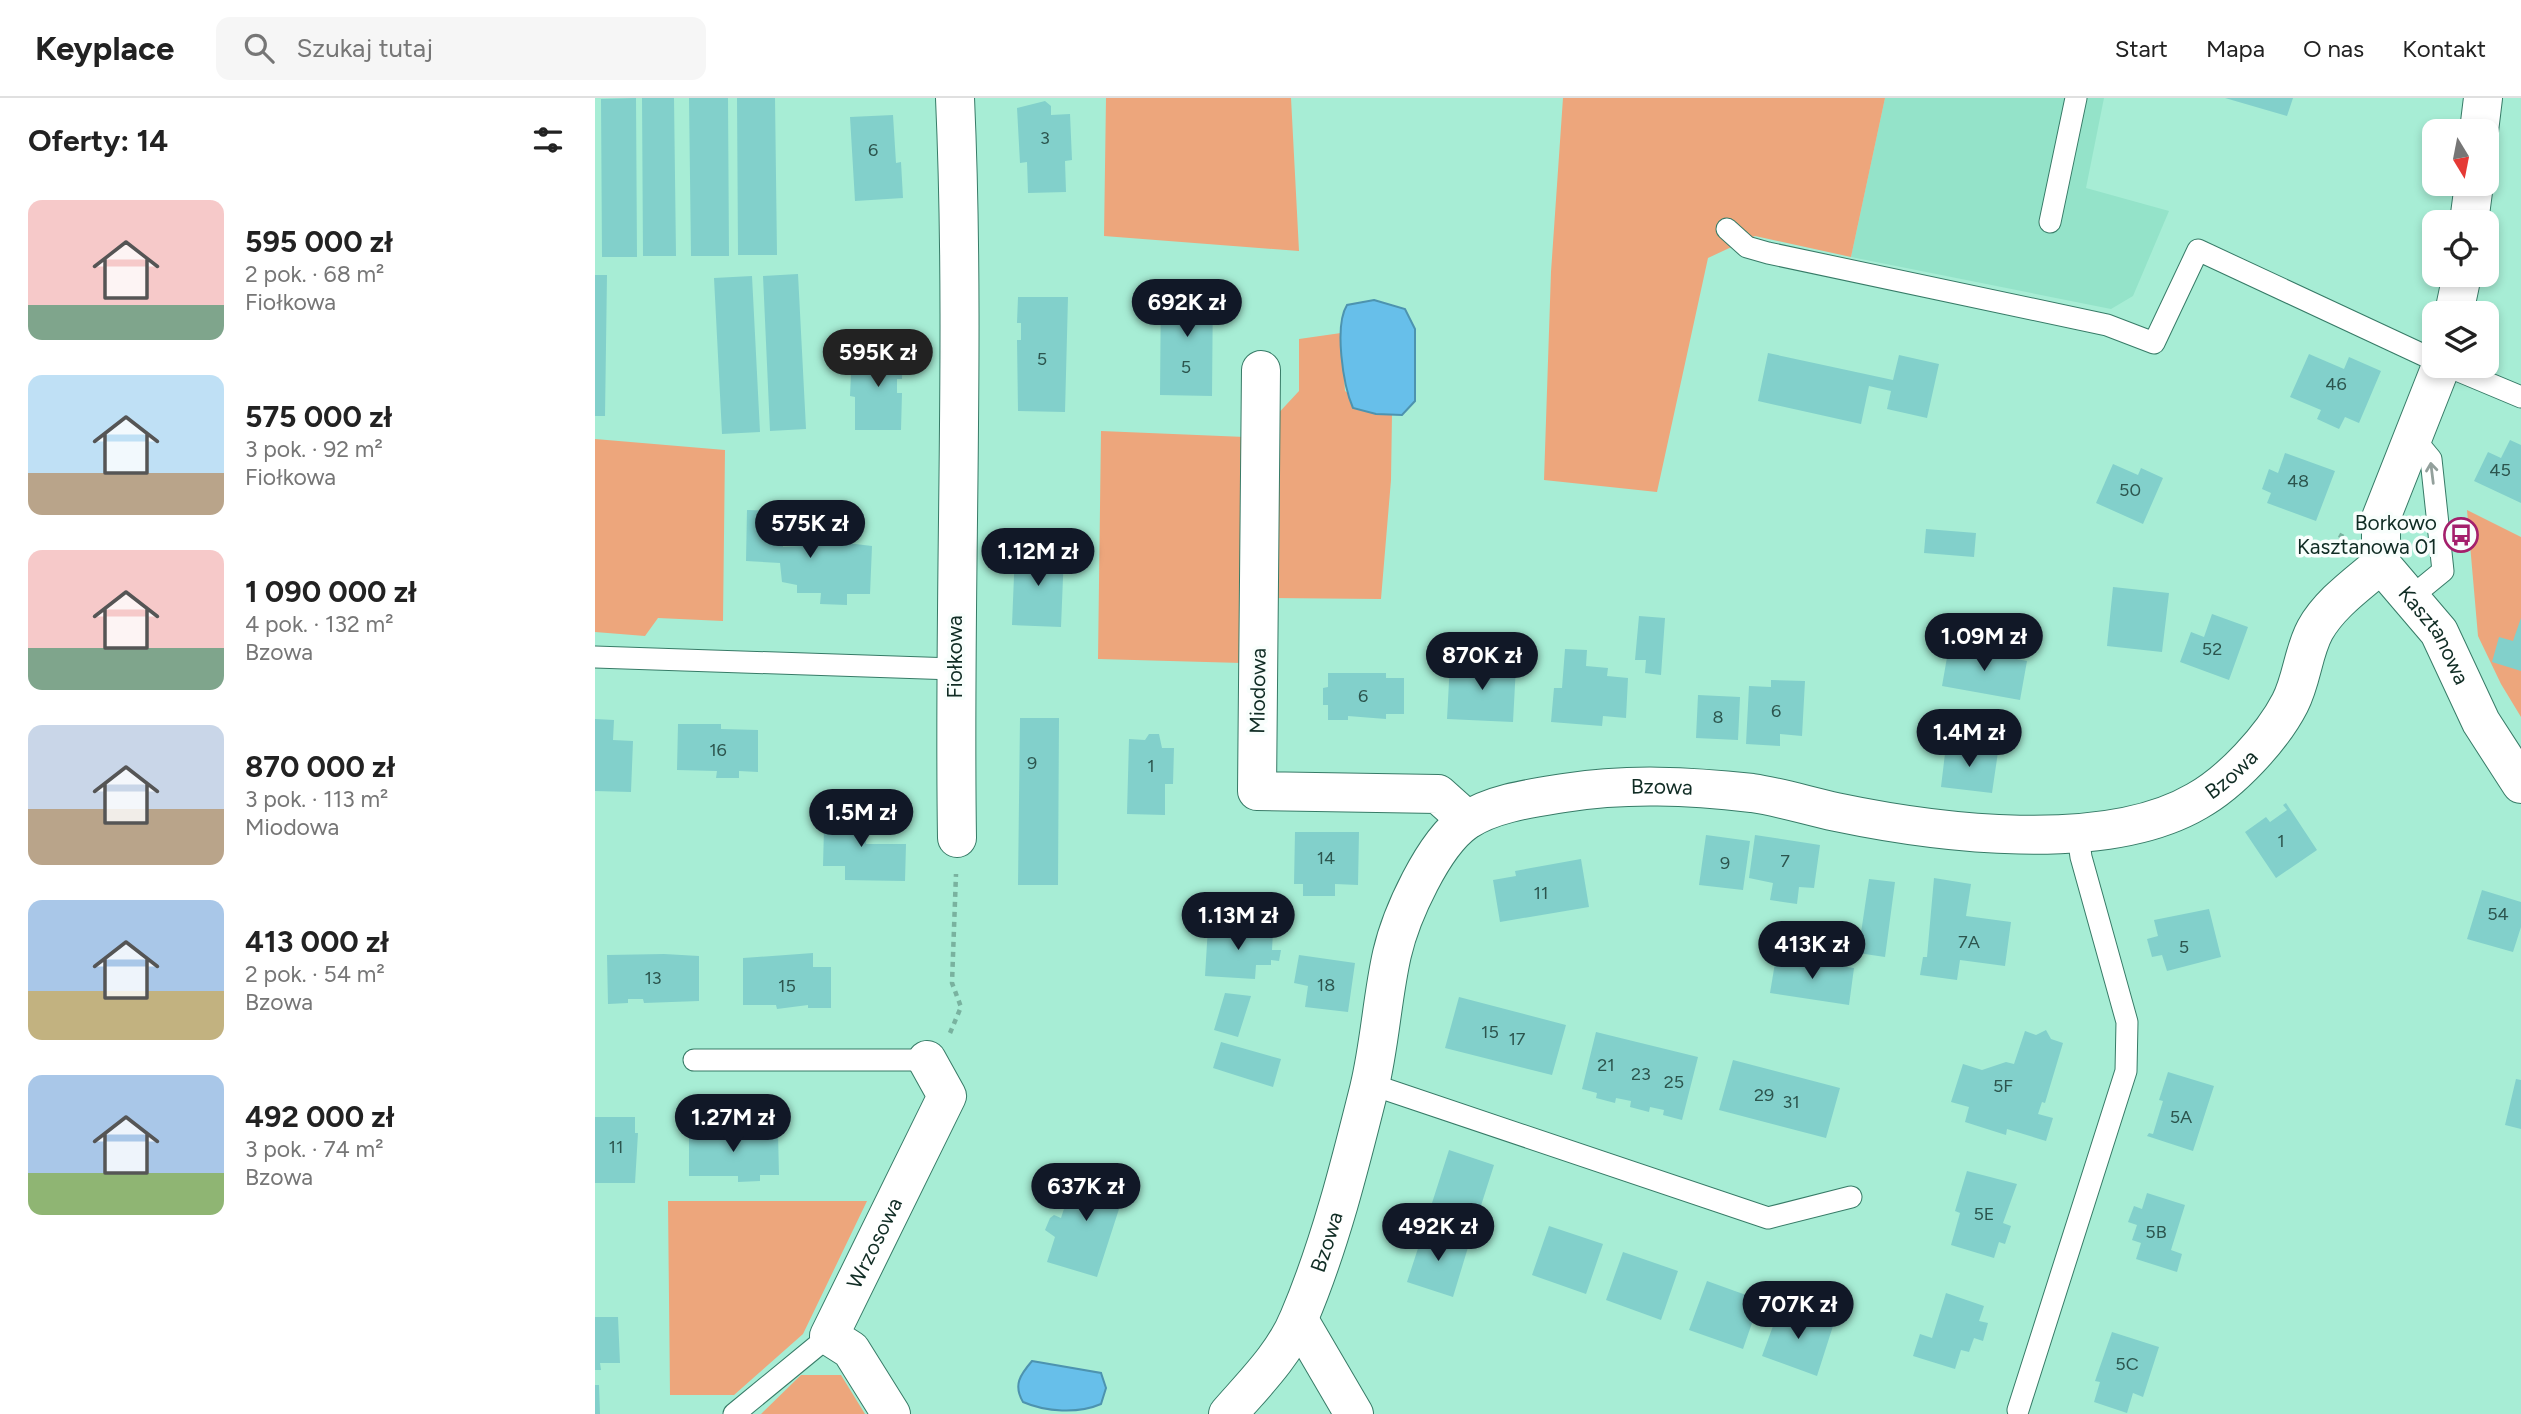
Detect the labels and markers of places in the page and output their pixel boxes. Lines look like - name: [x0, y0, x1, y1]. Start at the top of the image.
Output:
- pin: 692K zł: [1122, 280, 1252, 339]
- pin: 595K zł: [813, 330, 943, 389]
- pin: 575K zł: [745, 500, 875, 560]
- place label: Borkowo Kasztanowa 01: [2297, 510, 2437, 559]
- bus stop icon: Borkowo Kasztanowa 01: [2442, 516, 2480, 554]
- pin: 1.12M zł: [966, 528, 1110, 588]
- pin: 1.09M zł: [1912, 614, 2056, 673]
- pin: 870K zł: [1417, 632, 1547, 692]
- pin: 1.4M zł: [1904, 710, 2034, 769]
- pin: 1.5M zł: [796, 790, 926, 849]
- pin: 1.13M zł: [1166, 892, 1310, 952]
- pin: 413K zł: [1747, 922, 1877, 981]
- pin: 1.27M zł: [661, 1094, 805, 1154]
- pin: 637K zł: [1021, 1164, 1151, 1223]
- pin: 492K zł: [1373, 1204, 1503, 1263]
- pin: 707K zł: [1733, 1282, 1863, 1341]

